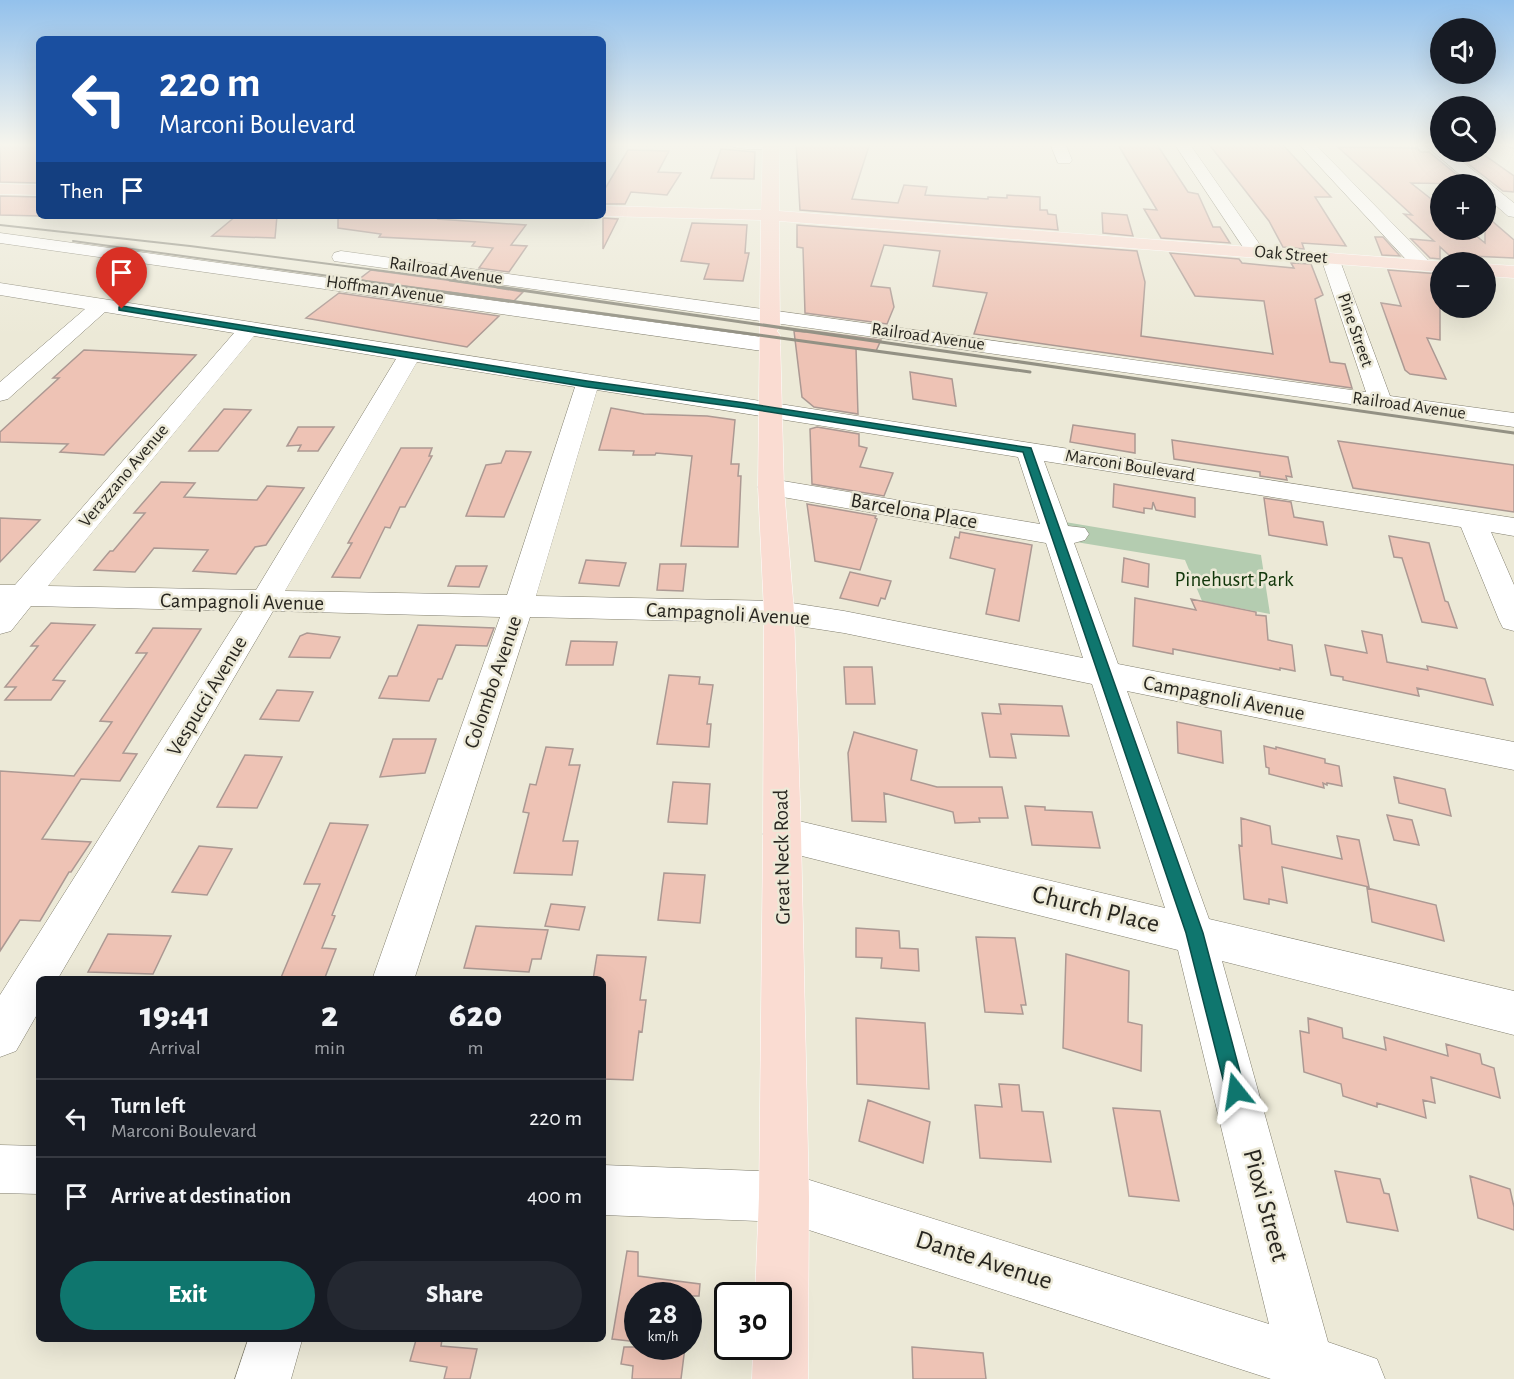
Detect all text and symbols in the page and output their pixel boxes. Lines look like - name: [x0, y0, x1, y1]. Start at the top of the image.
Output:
- map controls: [1430, 18, 1496, 318]
- button: sound: [1430, 18, 1496, 84]
- icon: left: [60, 60, 138, 138]
- text: 220 m: [159, 62, 261, 104]
- button: search: [1430, 96, 1496, 162]
- text: Marconi Boulevard: [159, 111, 355, 138]
- icon: arrive: [116, 174, 149, 207]
- button: +: [1430, 174, 1496, 240]
- text: Then: [60, 180, 104, 202]
- street label: Oak Street: [1254, 243, 1329, 267]
- pin: [96, 247, 147, 309]
- button: −: [1430, 252, 1496, 318]
- street label: Railroad Avenue: [388, 254, 504, 288]
- icon: arrive: [105, 256, 138, 289]
- street label: Hoffman Avenue: [325, 273, 445, 307]
- street label: Pine Street: [1334, 291, 1376, 369]
- street label: Railroad Avenue: [870, 320, 986, 354]
- street label: Railroad Avenue: [1351, 389, 1467, 423]
- street label: Verazzano Avenue: [76, 421, 172, 531]
- street label: Marconi Boulevard: [1064, 447, 1196, 485]
- street label: Barcelona Place: [849, 490, 979, 532]
- park label: Pinehusrt Park: [1174, 569, 1294, 590]
- street label: Campagnoli Avenue: [160, 590, 324, 614]
- street label: Campagnoli Avenue: [646, 599, 810, 629]
- street label: Colombo Avenue: [460, 613, 526, 751]
- street label: Vespucci Avenue: [163, 632, 251, 760]
- street label: Campagnoli Avenue: [1142, 672, 1306, 724]
- street label: Great Neck Road: [770, 789, 794, 925]
- street label: Church Place: [1030, 881, 1162, 937]
- text: 19:41: [140, 997, 210, 1033]
- text: 2: [321, 997, 338, 1033]
- text: 620: [449, 997, 502, 1033]
- text: Arrival: [149, 1038, 201, 1058]
- text: min: [314, 1038, 345, 1058]
- text: m: [468, 1038, 484, 1058]
- position arrow: [1204, 1059, 1268, 1123]
- text: Turn left: [111, 1095, 185, 1117]
- icon: left: [60, 1102, 93, 1135]
- text: 220 m: [529, 1107, 582, 1129]
- text: Marconi Boulevard: [111, 1121, 257, 1141]
- street label: Pioxi Street: [1239, 1146, 1293, 1264]
- icon: arrive: [60, 1180, 93, 1213]
- text: Arrive at destination: [111, 1185, 291, 1207]
- text: 400 m: [527, 1185, 582, 1207]
- street label: Dante Avenue: [912, 1226, 1056, 1294]
- button: Exit: [60, 1261, 315, 1330]
- button: Share: [327, 1261, 582, 1330]
- speed limit sign: 30: [714, 1282, 792, 1360]
- text: 28: [649, 1299, 677, 1329]
- text: km/h: [648, 1329, 678, 1344]

